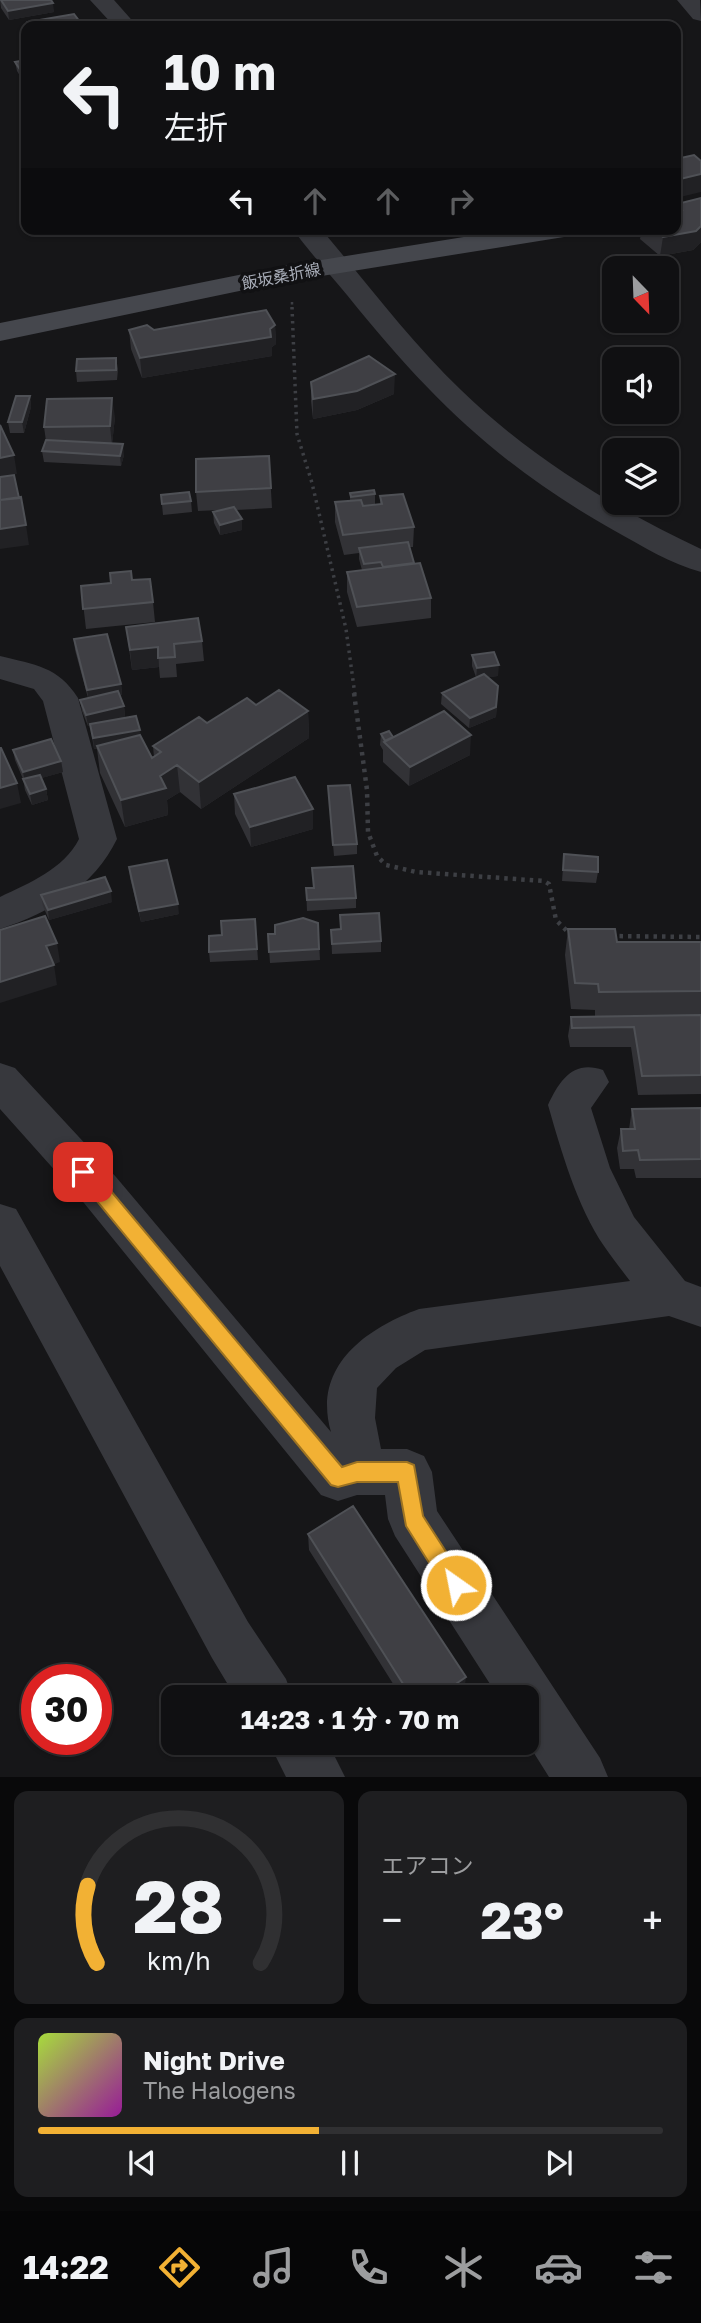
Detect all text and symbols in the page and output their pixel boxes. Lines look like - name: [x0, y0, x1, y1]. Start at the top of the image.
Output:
- text: 10 m: [164, 42, 276, 101]
- icon: left: [49, 49, 140, 140]
- text: 左折: [164, 108, 228, 146]
- icon: left: [223, 182, 261, 220]
- icon: ahead: [296, 182, 334, 220]
- icon: ahead: [369, 182, 407, 220]
- icon: right: [442, 182, 480, 220]
- north arrow: [602, 256, 679, 332]
- map controls: [602, 256, 679, 515]
- street label: 飯坂桑折線: [240, 259, 322, 293]
- button: sound: [602, 347, 679, 424]
- button: layers: [602, 438, 679, 515]
- pin: [53, 1142, 113, 1202]
- icon: arrive: [64, 1153, 102, 1191]
- position arrow: [419, 1548, 493, 1622]
- speed limit sign: 30: [21, 1664, 112, 1755]
- text: 14:23 · 1 分 · 70 m: [241, 1704, 459, 1735]
- text: エアコン: [382, 1851, 474, 1879]
- text: 28: [133, 1863, 224, 1950]
- text: 23°: [480, 1888, 564, 1950]
- text: −: [382, 1897, 402, 1942]
- text: +: [642, 1897, 663, 1942]
- text: km/h: [147, 1945, 211, 1976]
- text: Night Drive: [143, 2045, 285, 2076]
- text: The Halogens: [143, 2076, 296, 2104]
- icon: previous: [123, 2144, 161, 2182]
- icon: pause: [331, 2144, 369, 2182]
- icon: next: [540, 2144, 578, 2182]
- icon: directions: [155, 2243, 204, 2292]
- icon: music: [249, 2243, 298, 2292]
- icon: phone: [344, 2243, 393, 2292]
- icon: climate: [439, 2243, 488, 2292]
- icon: car: [534, 2243, 583, 2292]
- icon: filters: [629, 2243, 678, 2292]
- text: 14:22: [23, 2248, 109, 2286]

